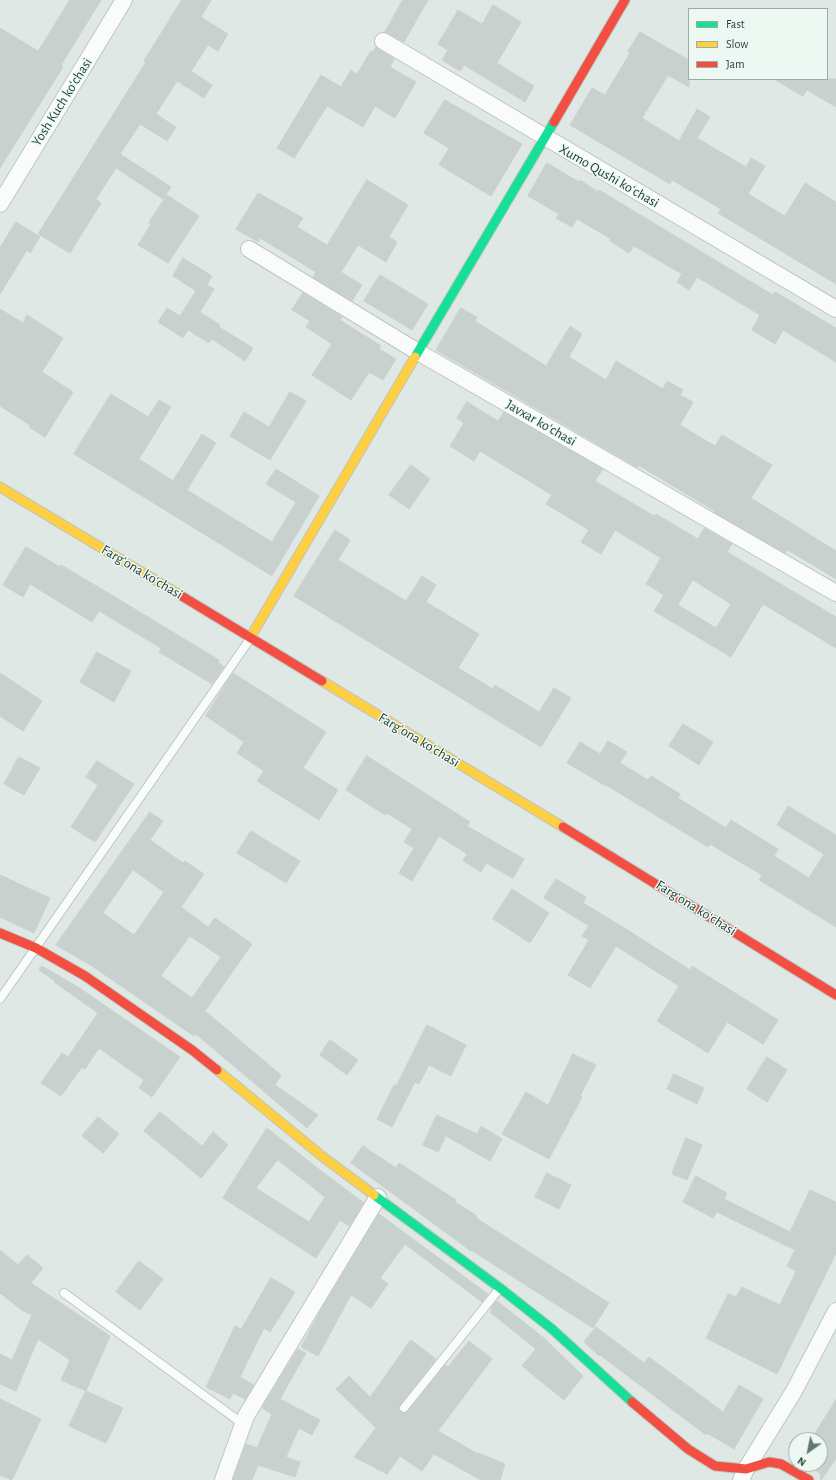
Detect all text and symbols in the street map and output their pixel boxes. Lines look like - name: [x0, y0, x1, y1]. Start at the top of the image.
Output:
- legend: [688, 8, 828, 80]
- text: Fast: [726, 18, 745, 30]
- text: Slow: [726, 38, 748, 50]
- street label: Yosh Kuch koʻchasi: [28, 55, 96, 149]
- text: Jam: [726, 58, 745, 70]
- street label: Xumo Qushi koʻchasi: [556, 141, 662, 211]
- street label: Javxar koʻchasi: [503, 396, 579, 450]
- street label: Fargʻona koʻchasi: [98, 541, 186, 603]
- street label: Fargʻona koʻchasi: [375, 709, 463, 771]
- street label: Fargʻona koʻchasi: [653, 877, 739, 939]
- north arrow: [788, 1432, 828, 1472]
- text: N: [796, 1455, 808, 1468]

